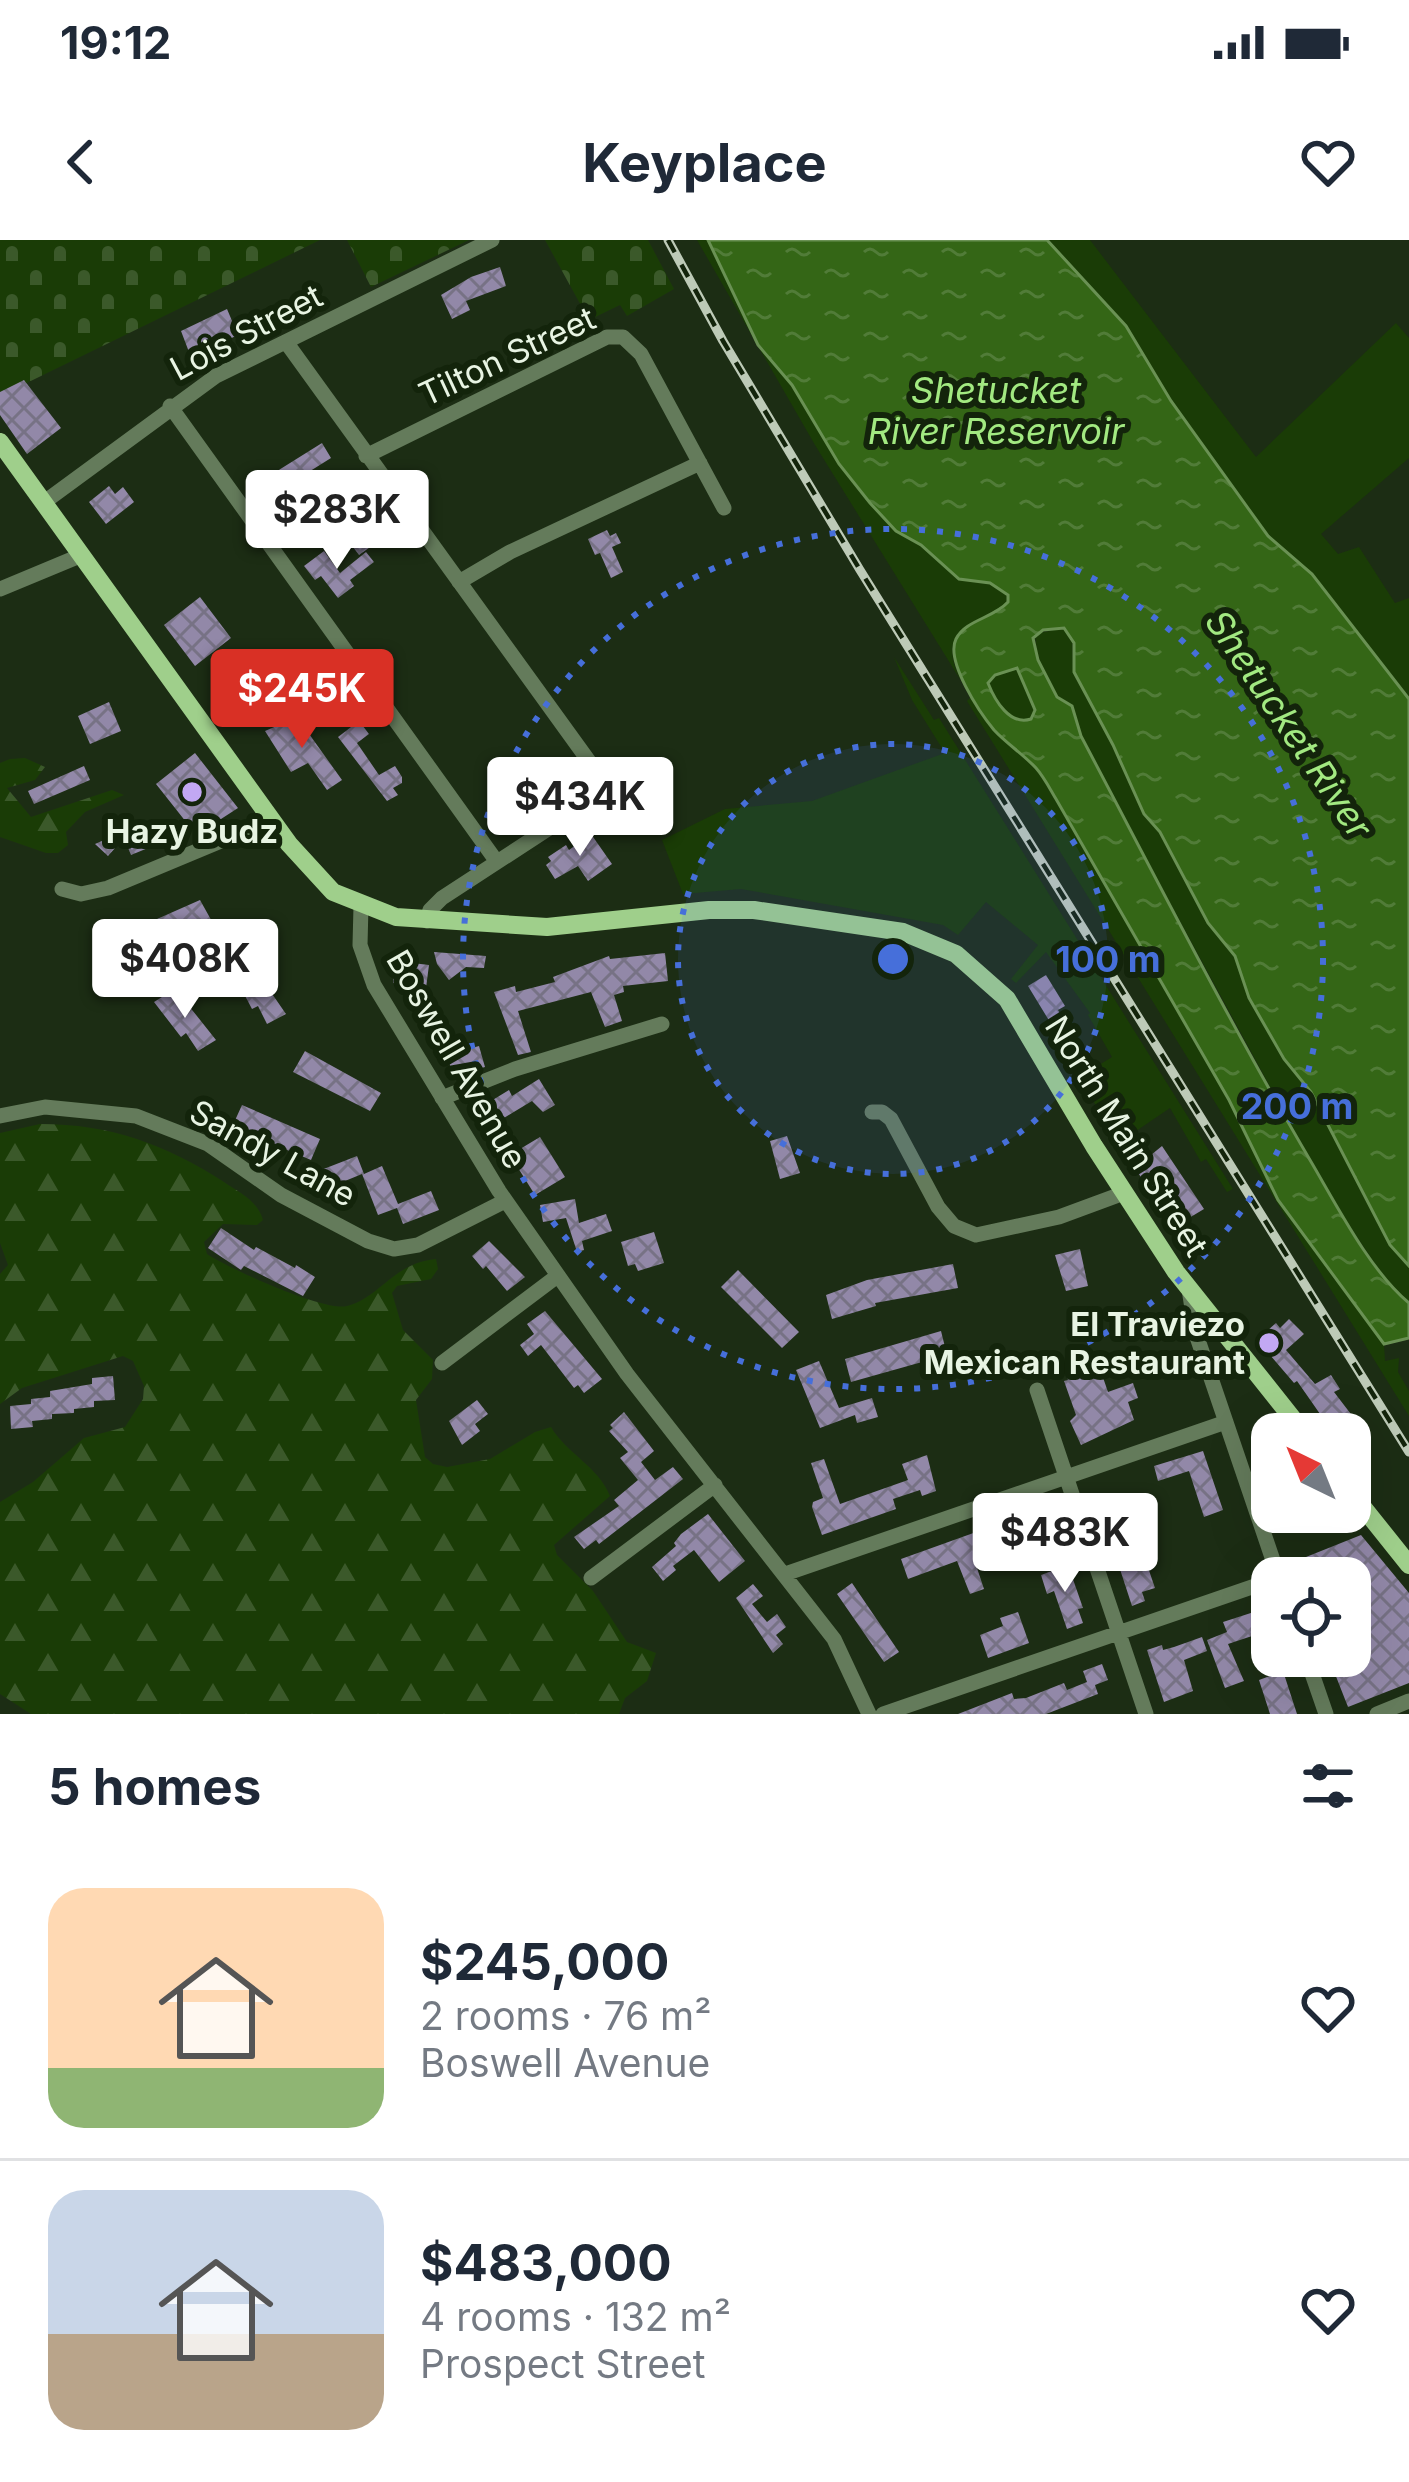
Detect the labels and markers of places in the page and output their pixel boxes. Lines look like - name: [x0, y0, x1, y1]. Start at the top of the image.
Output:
- pin: $283K: [253, 470, 421, 572]
- pin: $245K: [218, 649, 386, 751]
- pin: $434K: [496, 757, 664, 859]
- marker: Hazy Budz: [179, 779, 205, 805]
- place label: Hazy Budz: [106, 811, 278, 851]
- pin: $408K: [101, 919, 269, 1021]
- centre of rings: [872, 938, 914, 980]
- place label: El Traviezo Mexican Restaurant: [924, 1304, 1245, 1382]
- marker: El Traviezo Mexican Restaurant: [1256, 1330, 1282, 1356]
- pin: $483K: [981, 1493, 1149, 1595]

